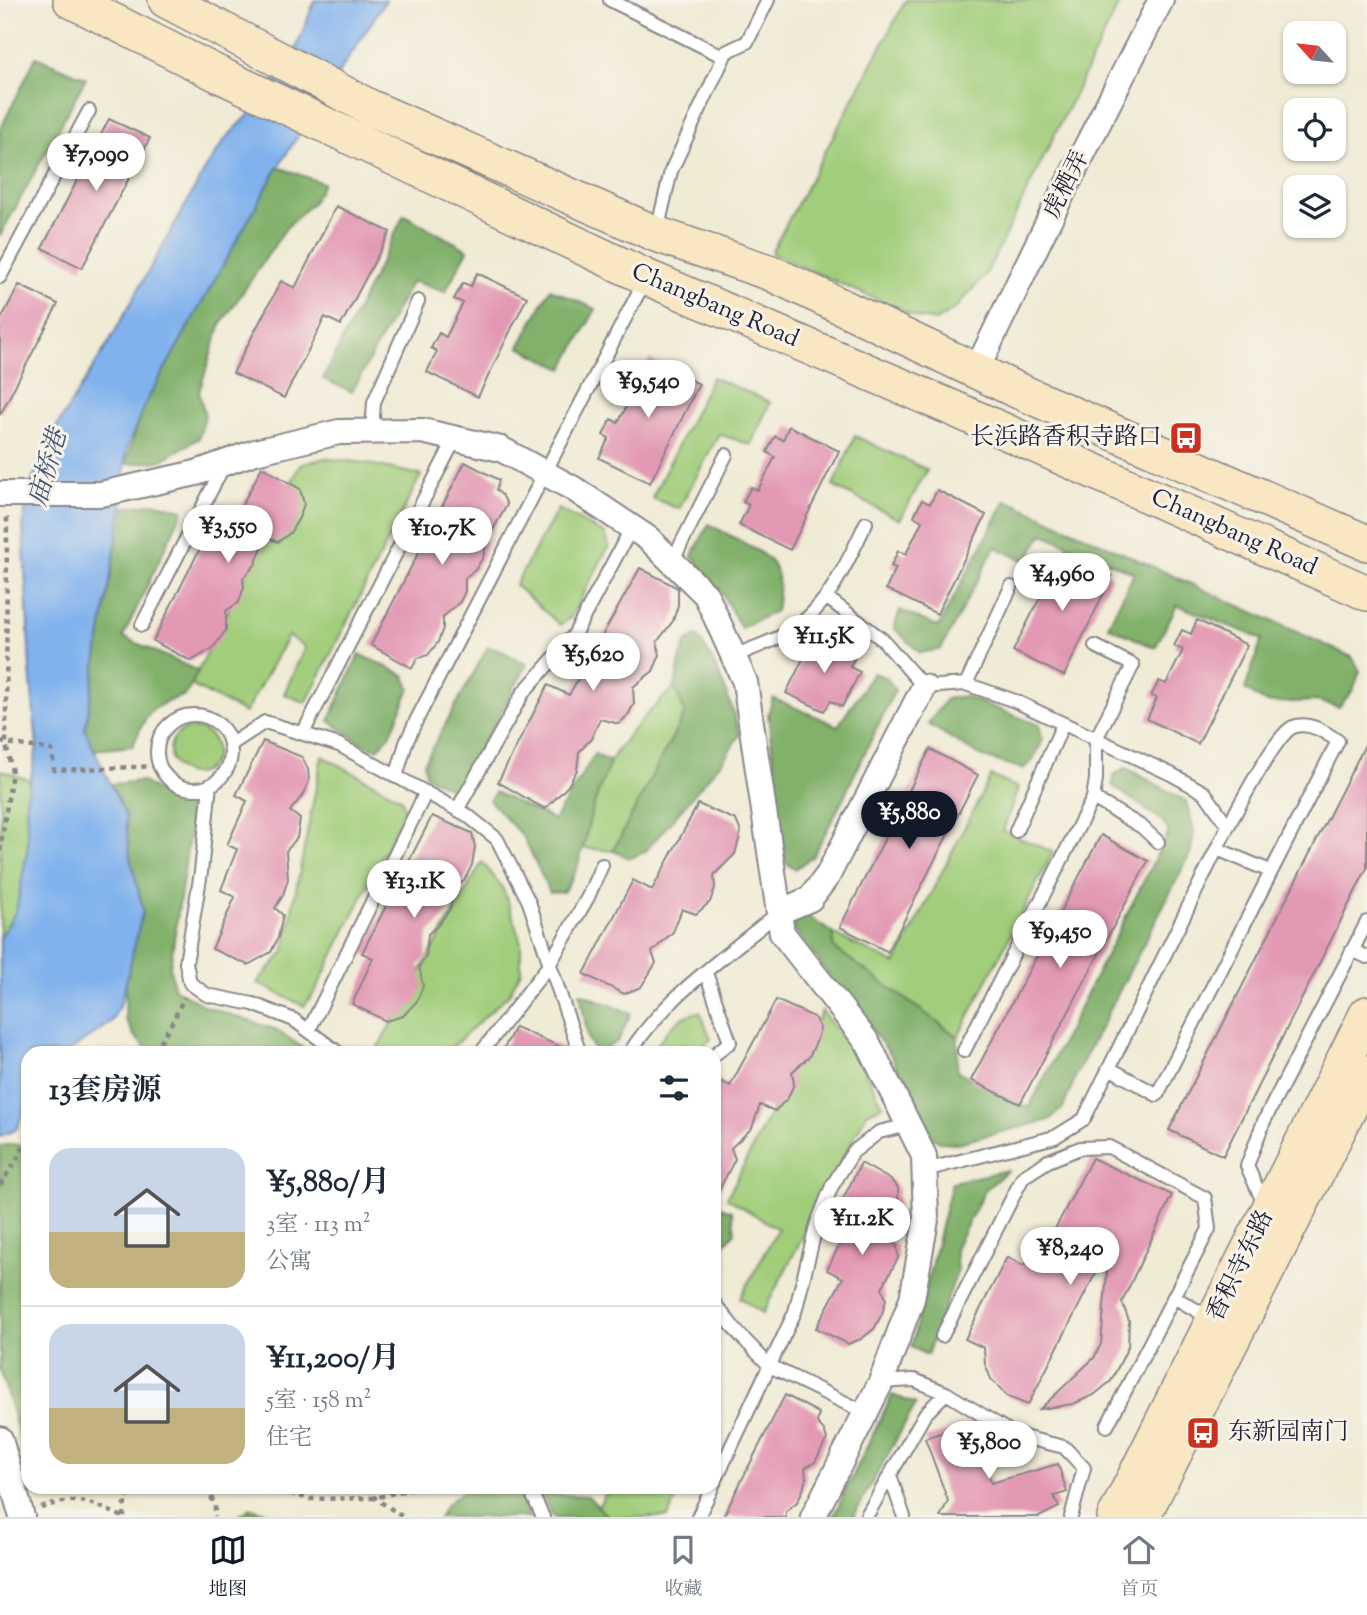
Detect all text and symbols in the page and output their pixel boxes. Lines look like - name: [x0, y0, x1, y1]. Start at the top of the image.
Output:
- north arrow: [1283, 21, 1346, 84]
- map controls: [1283, 21, 1346, 238]
- button: locate: [1283, 98, 1346, 161]
- pin: ¥7,090: [39, 134, 153, 193]
- text: ¥7,090: [63, 139, 129, 172]
- street label: 虎栖弄: [1036, 145, 1098, 225]
- button: layers: [1283, 175, 1346, 238]
- street label: Changbang Road: [626, 255, 804, 357]
- pin: ¥9,540: [591, 360, 705, 420]
- text: ¥9,540: [616, 366, 680, 399]
- bus stop icon: 长浜路香积寺路口: [1167, 419, 1205, 457]
- place label: 长浜路香积寺路口: [970, 421, 1162, 455]
- water label: 庙桥港: [20, 423, 78, 511]
- street label: Changbang Road: [1145, 481, 1323, 585]
- pin: ¥3,550: [171, 505, 285, 565]
- pin: ¥10.7K: [385, 508, 499, 567]
- text: ¥3,550: [199, 511, 257, 544]
- text: ¥10.7K: [408, 513, 476, 546]
- pin: ¥4,960: [1005, 554, 1119, 613]
- text: ¥4,960: [1029, 559, 1095, 592]
- pin: ¥11.5K: [767, 616, 881, 675]
- text: ¥11.5K: [794, 621, 854, 654]
- pin: ¥5,620: [536, 634, 650, 693]
- text: ¥5,620: [562, 639, 624, 672]
- pin: ¥5,880: [852, 792, 966, 851]
- text: ¥5,880: [877, 797, 941, 830]
- pin: ¥13.1K: [357, 860, 471, 920]
- text: ¥13.1K: [383, 866, 445, 899]
- pin: ¥9,450: [1003, 911, 1117, 970]
- text: ¥9,450: [1028, 916, 1092, 949]
- icon: filters: [655, 1069, 693, 1107]
- text: 13套房源: [49, 1070, 161, 1113]
- text: ¥5,880/月: [266, 1162, 390, 1205]
- icon: home: [105, 1176, 189, 1260]
- pin: ¥11.2K: [805, 1198, 919, 1257]
- text: ¥11.2K: [830, 1203, 894, 1236]
- street label: 香积寺东路: [1199, 1205, 1283, 1327]
- text: 3室 · 113 m²: [266, 1209, 371, 1242]
- pin: ¥8,240: [1013, 1228, 1127, 1287]
- text: ¥8,240: [1036, 1233, 1104, 1266]
- text: 公寓: [266, 1246, 312, 1279]
- text: ¥11,200/月: [266, 1338, 400, 1381]
- icon: home: [105, 1352, 189, 1436]
- text: 5室 · 158 m²: [266, 1385, 371, 1418]
- bus stop icon: 东新园南门: [1184, 1414, 1222, 1452]
- place label: 东新园南门: [1228, 1416, 1348, 1450]
- text: 住宅: [266, 1422, 312, 1455]
- pin: ¥5,800: [932, 1422, 1046, 1481]
- text: ¥5,800: [957, 1427, 1021, 1460]
- tab: 地图: [209, 1531, 247, 1604]
- tab: 收藏: [664, 1531, 702, 1604]
- tab: 首页: [1120, 1531, 1158, 1604]

